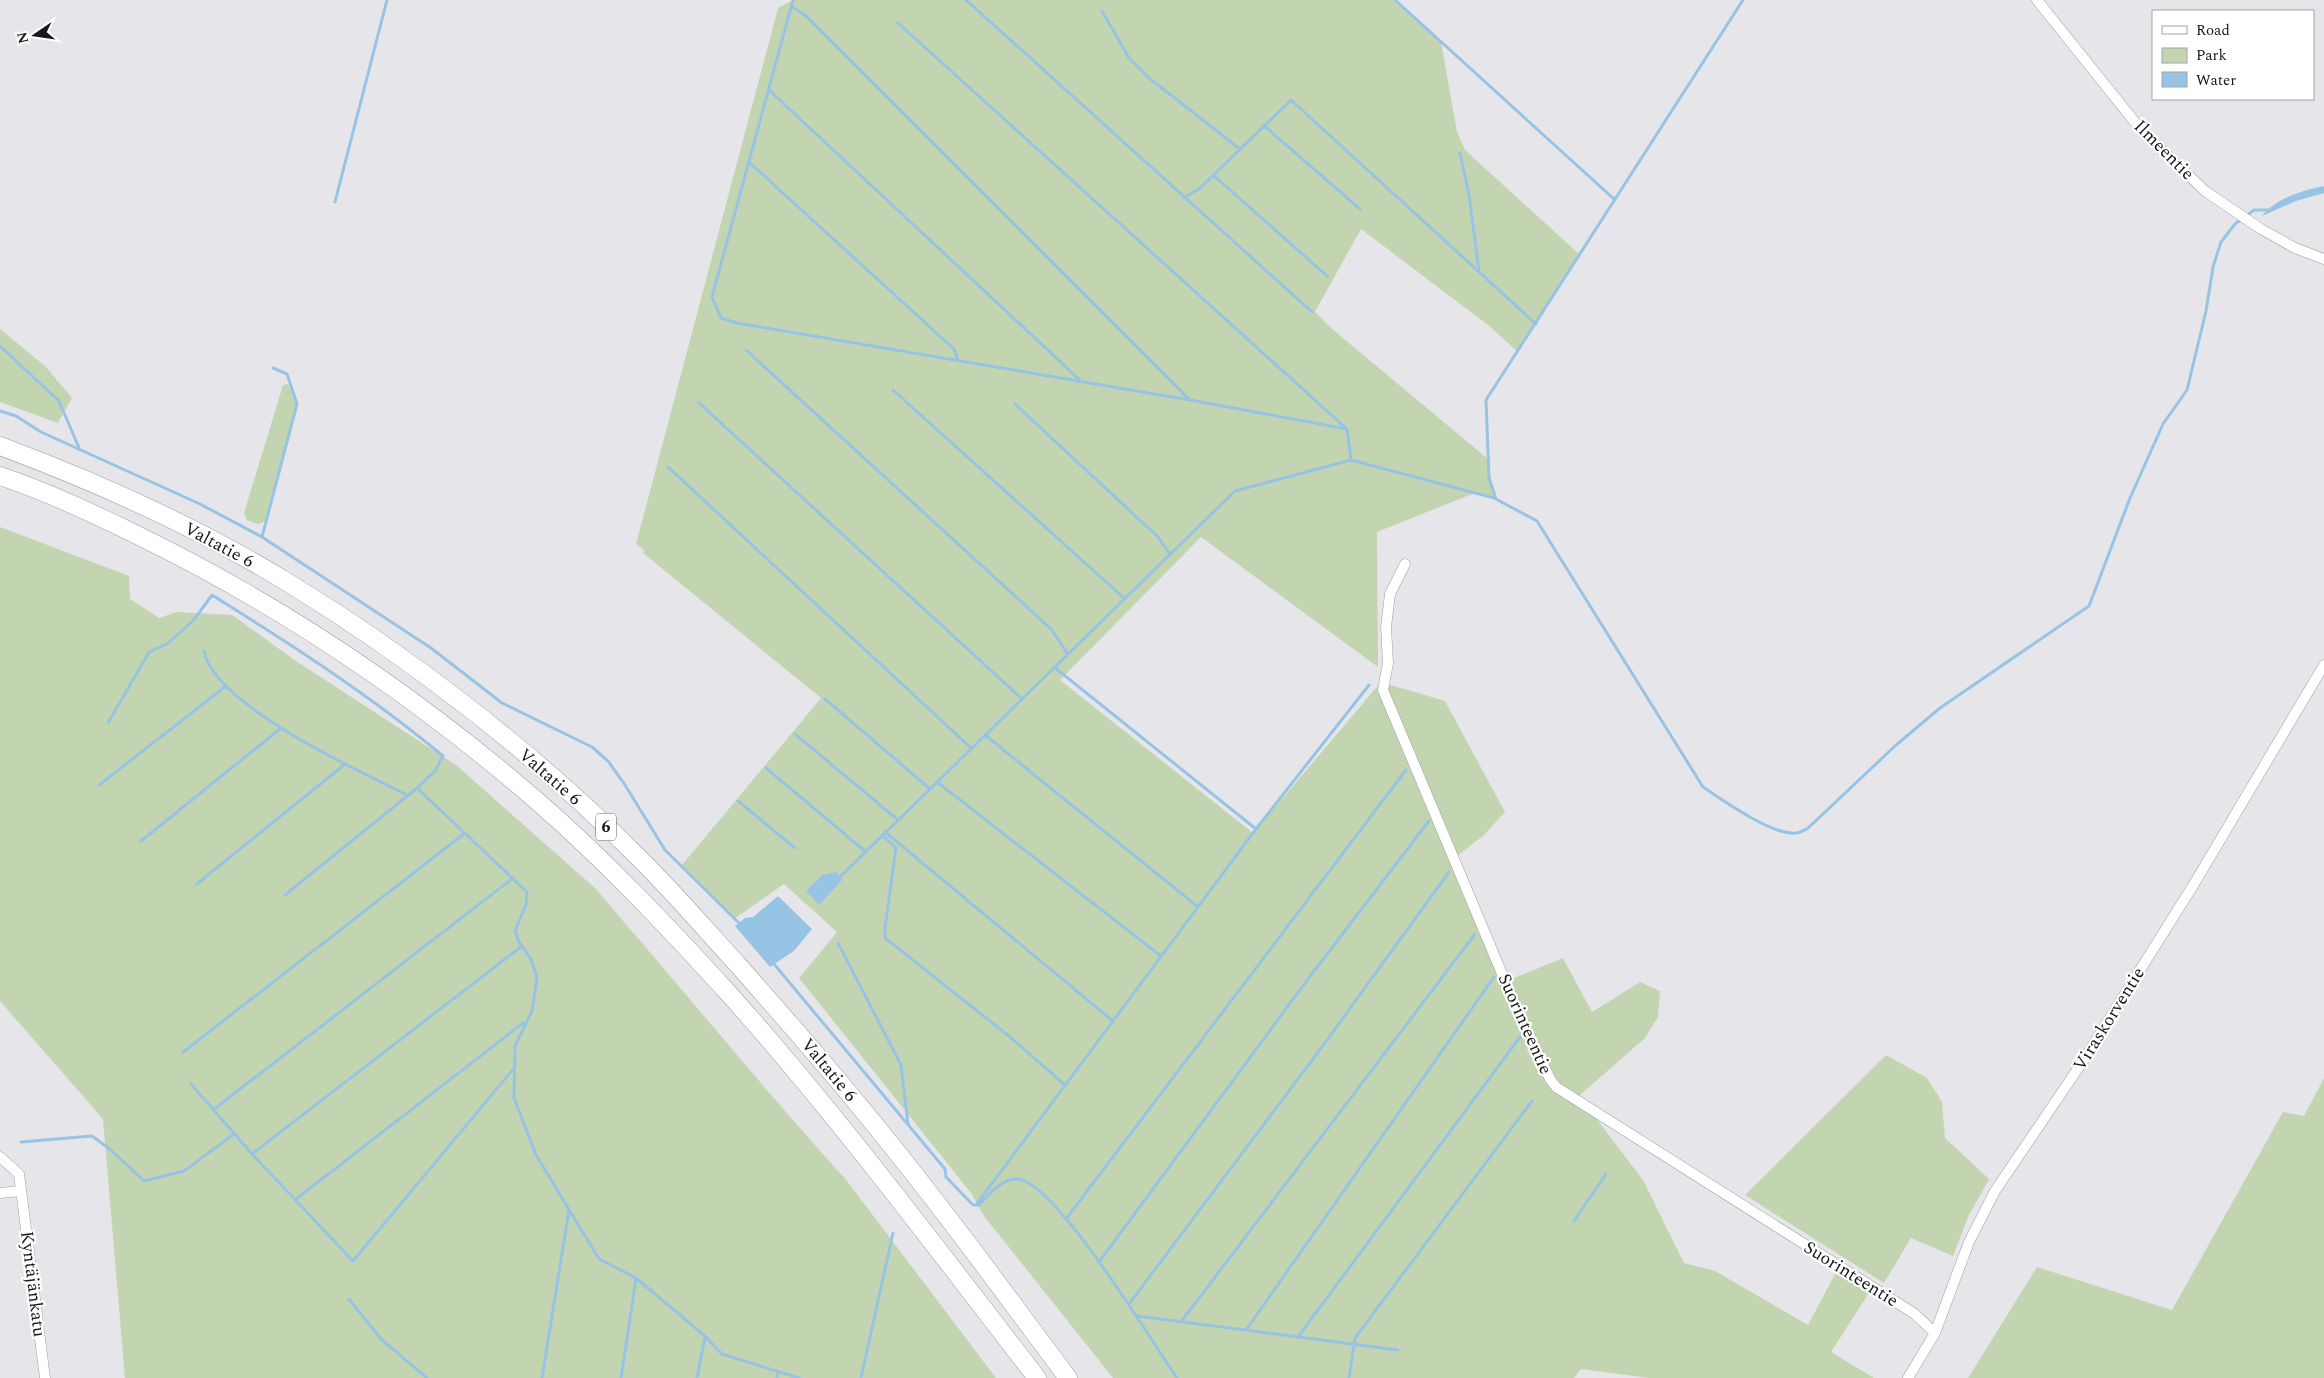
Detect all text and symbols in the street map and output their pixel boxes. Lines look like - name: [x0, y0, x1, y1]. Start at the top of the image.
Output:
- north arrow: [10, 10, 60, 60]
- legend: [2152, 10, 2314, 100]
- text: Road: [2196, 19, 2230, 42]
- text: N: [11, 30, 34, 46]
- text: Park: [2196, 44, 2227, 67]
- text: Water: [2196, 69, 2236, 92]
- street label: Ilmeentie: [2127, 113, 2201, 187]
- street label: Valtatie 6: [179, 515, 259, 575]
- street label: Valtatie 6: [513, 742, 587, 812]
- road number: 6: [596, 814, 616, 840]
- street label: Viraskorventie: [2066, 962, 2152, 1076]
- street label: Suorinteentie: [1491, 969, 1559, 1079]
- street label: Valtatie 6: [794, 1032, 864, 1108]
- street label: Kyntäjänkatu: [13, 1229, 53, 1339]
- street label: Suorinteentie: [1798, 1234, 1904, 1314]

